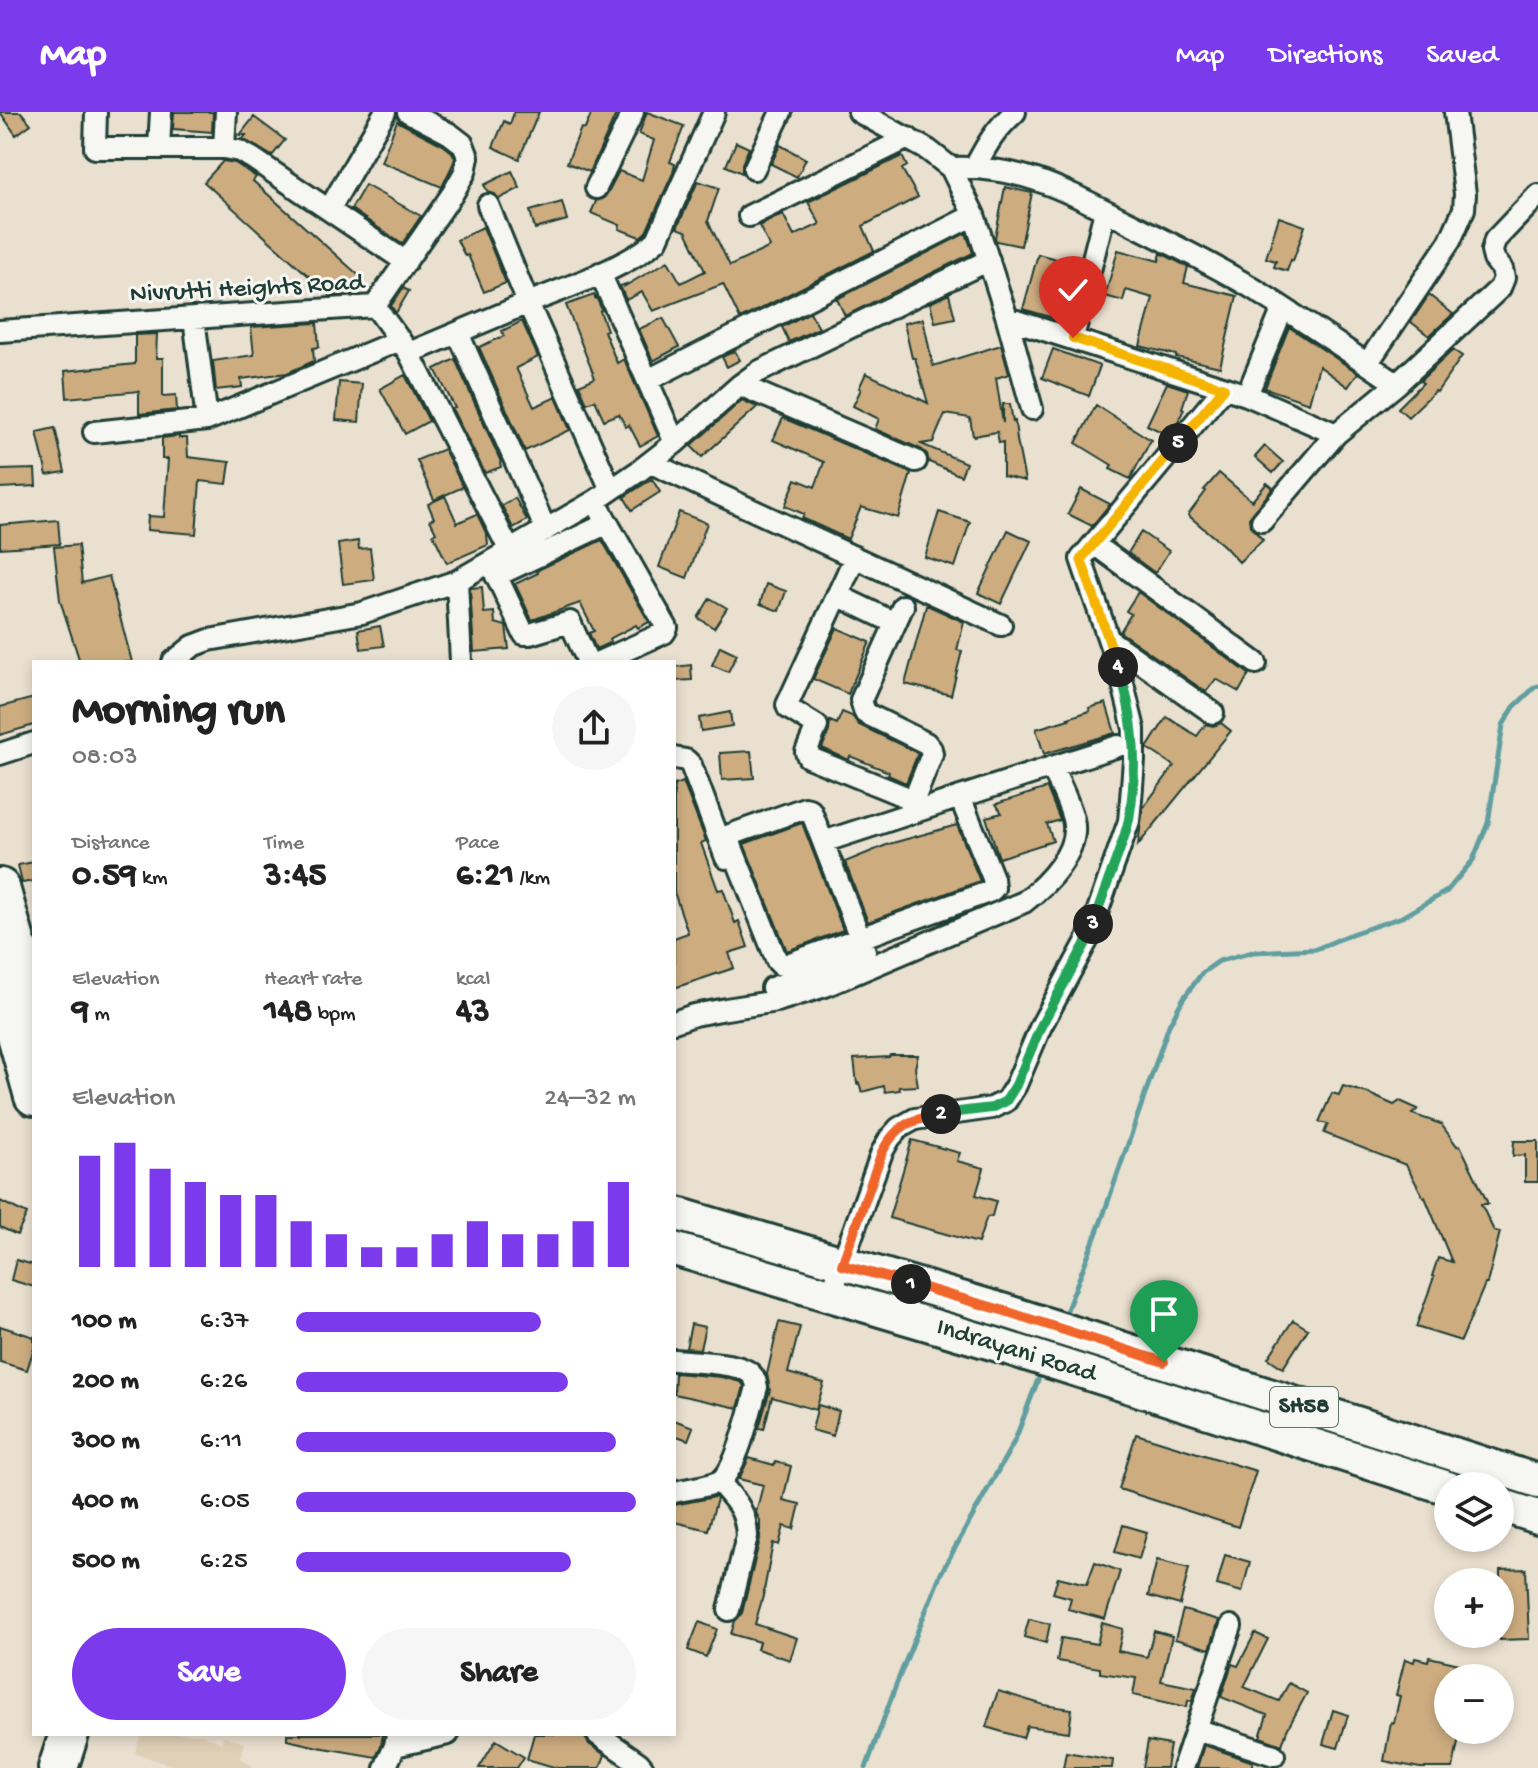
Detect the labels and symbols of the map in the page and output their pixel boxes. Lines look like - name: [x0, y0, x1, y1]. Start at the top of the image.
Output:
- pin: [1039, 256, 1107, 338]
- street label: Nivrutti Heights Road: [129, 268, 367, 312]
- pin: 5: [1158, 423, 1198, 463]
- pin: 4: [1098, 647, 1138, 687]
- pin: 3: [1073, 904, 1113, 944]
- pin: 2: [921, 1094, 961, 1134]
- pin: 1: [891, 1264, 931, 1304]
- pin: [1130, 1280, 1198, 1362]
- street label: Indrayani Road: [932, 1313, 1101, 1392]
- road number: SH58: [1270, 1387, 1338, 1427]

